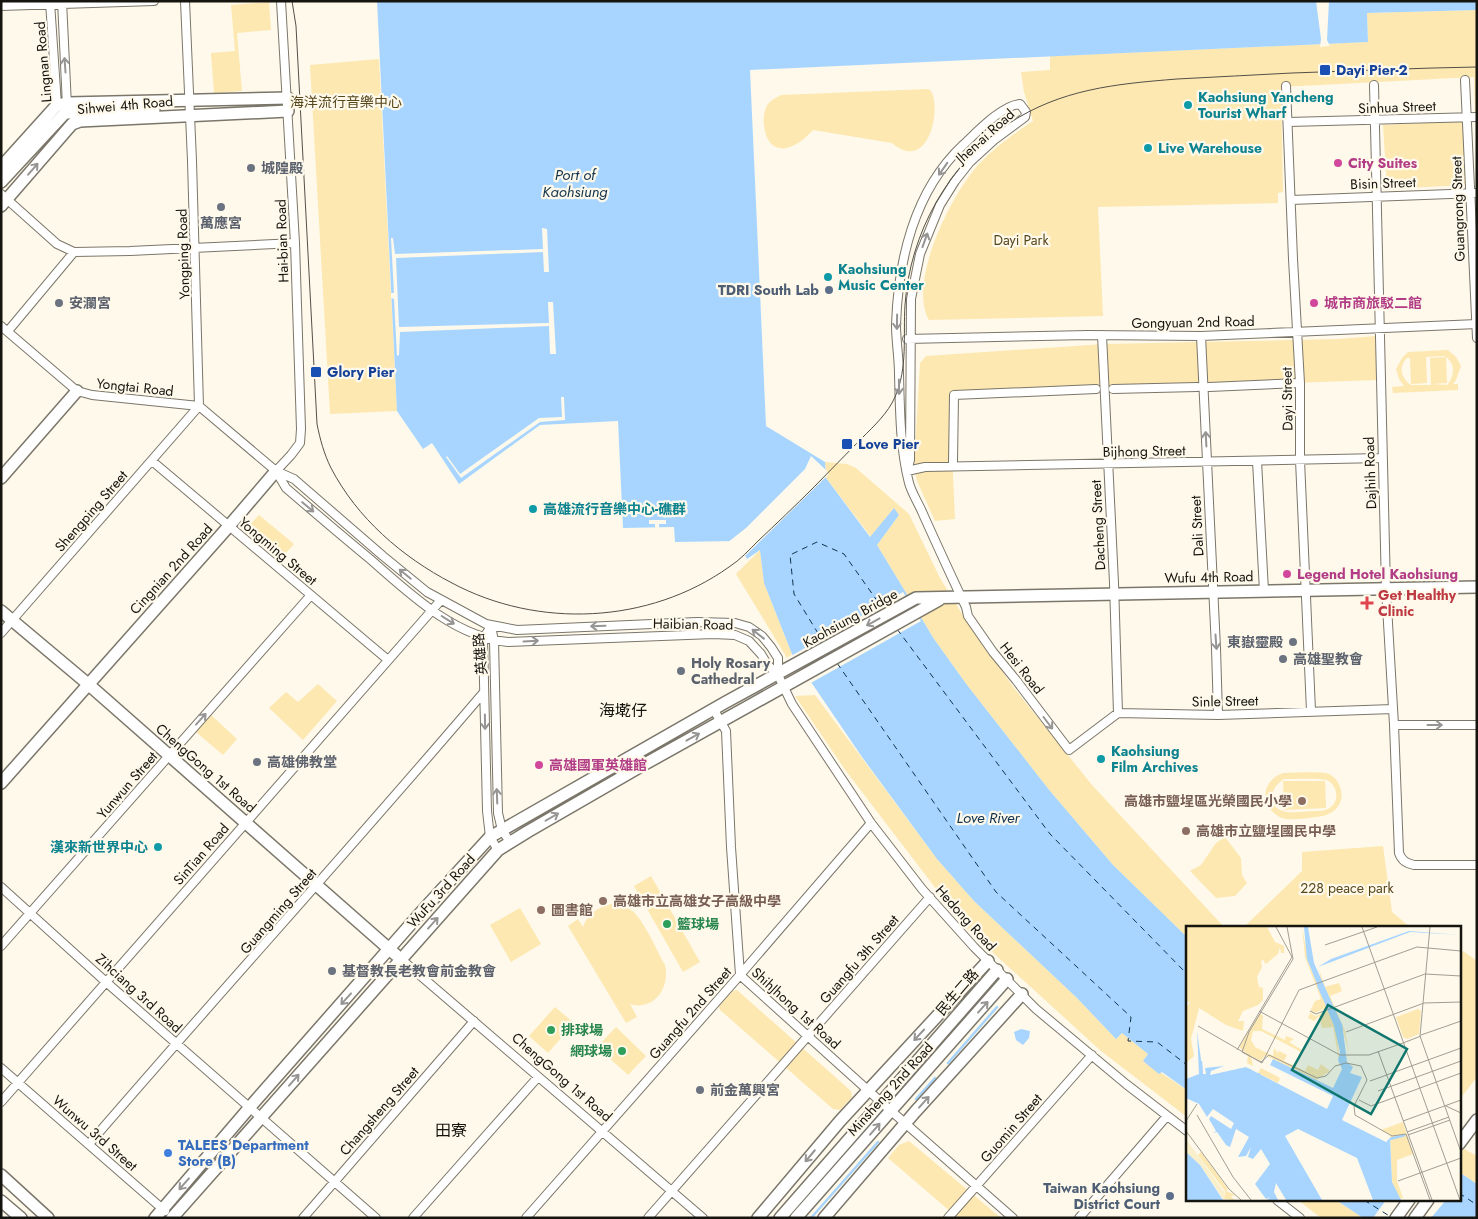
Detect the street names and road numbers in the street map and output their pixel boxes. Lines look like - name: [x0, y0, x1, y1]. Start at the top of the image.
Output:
- street label: Lingnan Road: [30, 21, 56, 103]
- street label: Sihwei 4th Road: [76, 91, 174, 119]
- street label: Sinhua Street: [1358, 96, 1437, 118]
- street label: Jhen-ai Road: [950, 104, 1019, 169]
- street label: Guangrong Street: [1446, 155, 1470, 262]
- street label: Bisin Street: [1350, 172, 1417, 194]
- street label: Hai-bian Road: [271, 199, 293, 283]
- street label: Yongping Road: [171, 208, 195, 300]
- street label: Gongyuan 2nd Road: [1131, 311, 1255, 333]
- street label: Dayi Street: [1276, 366, 1298, 431]
- street label: Yongtai Road: [95, 373, 175, 401]
- street label: Dajhih Road: [1359, 436, 1381, 510]
- street label: Bijhong Street: [1102, 440, 1186, 462]
- street label: Shengping Street: [50, 465, 132, 556]
- street label: Dacheng Street: [1086, 479, 1110, 571]
- street label: Dali Street: [1185, 495, 1209, 557]
- street label: Yongming Street: [234, 512, 322, 590]
- street label: Cingnian 2nd Road: [125, 519, 217, 619]
- street label: Wufu 4th Road: [1164, 566, 1254, 588]
- street label: Kaohsiung Bridge: [799, 584, 901, 652]
- street label: Haibian Road: [653, 613, 733, 635]
- street label: 英雄路: [468, 632, 492, 676]
- street label: Hesi Road: [995, 638, 1049, 698]
- street label: Sinle Street: [1191, 690, 1259, 712]
- street label: ChengGong 1st Road: [151, 719, 261, 817]
- street label: Yunwun Street: [92, 747, 162, 823]
- street label: SinTian Road: [169, 819, 233, 889]
- street label: WuFu 3rd Road: [402, 850, 480, 932]
- street label: Guangming Street: [235, 863, 321, 958]
- street label: Hedong Road: [931, 881, 1001, 955]
- street label: Guangfu 3th Street: [815, 910, 904, 1008]
- street label: Zihciang 3rd Road: [91, 949, 187, 1037]
- street label: Guangfu 2nd Street: [644, 962, 736, 1064]
- street label: ShihJhong 1st Road: [747, 963, 845, 1053]
- street label: 民生二路: [931, 964, 983, 1020]
- street label: ChengGong 1st Road: [507, 1028, 617, 1126]
- street label: Minsheng 2nd Road: [842, 1038, 938, 1140]
- street label: Changsheng Street: [335, 1062, 424, 1160]
- street label: Guomin Street: [975, 1089, 1047, 1167]
- street label: Wunwu 3rd Street: [48, 1090, 142, 1176]

